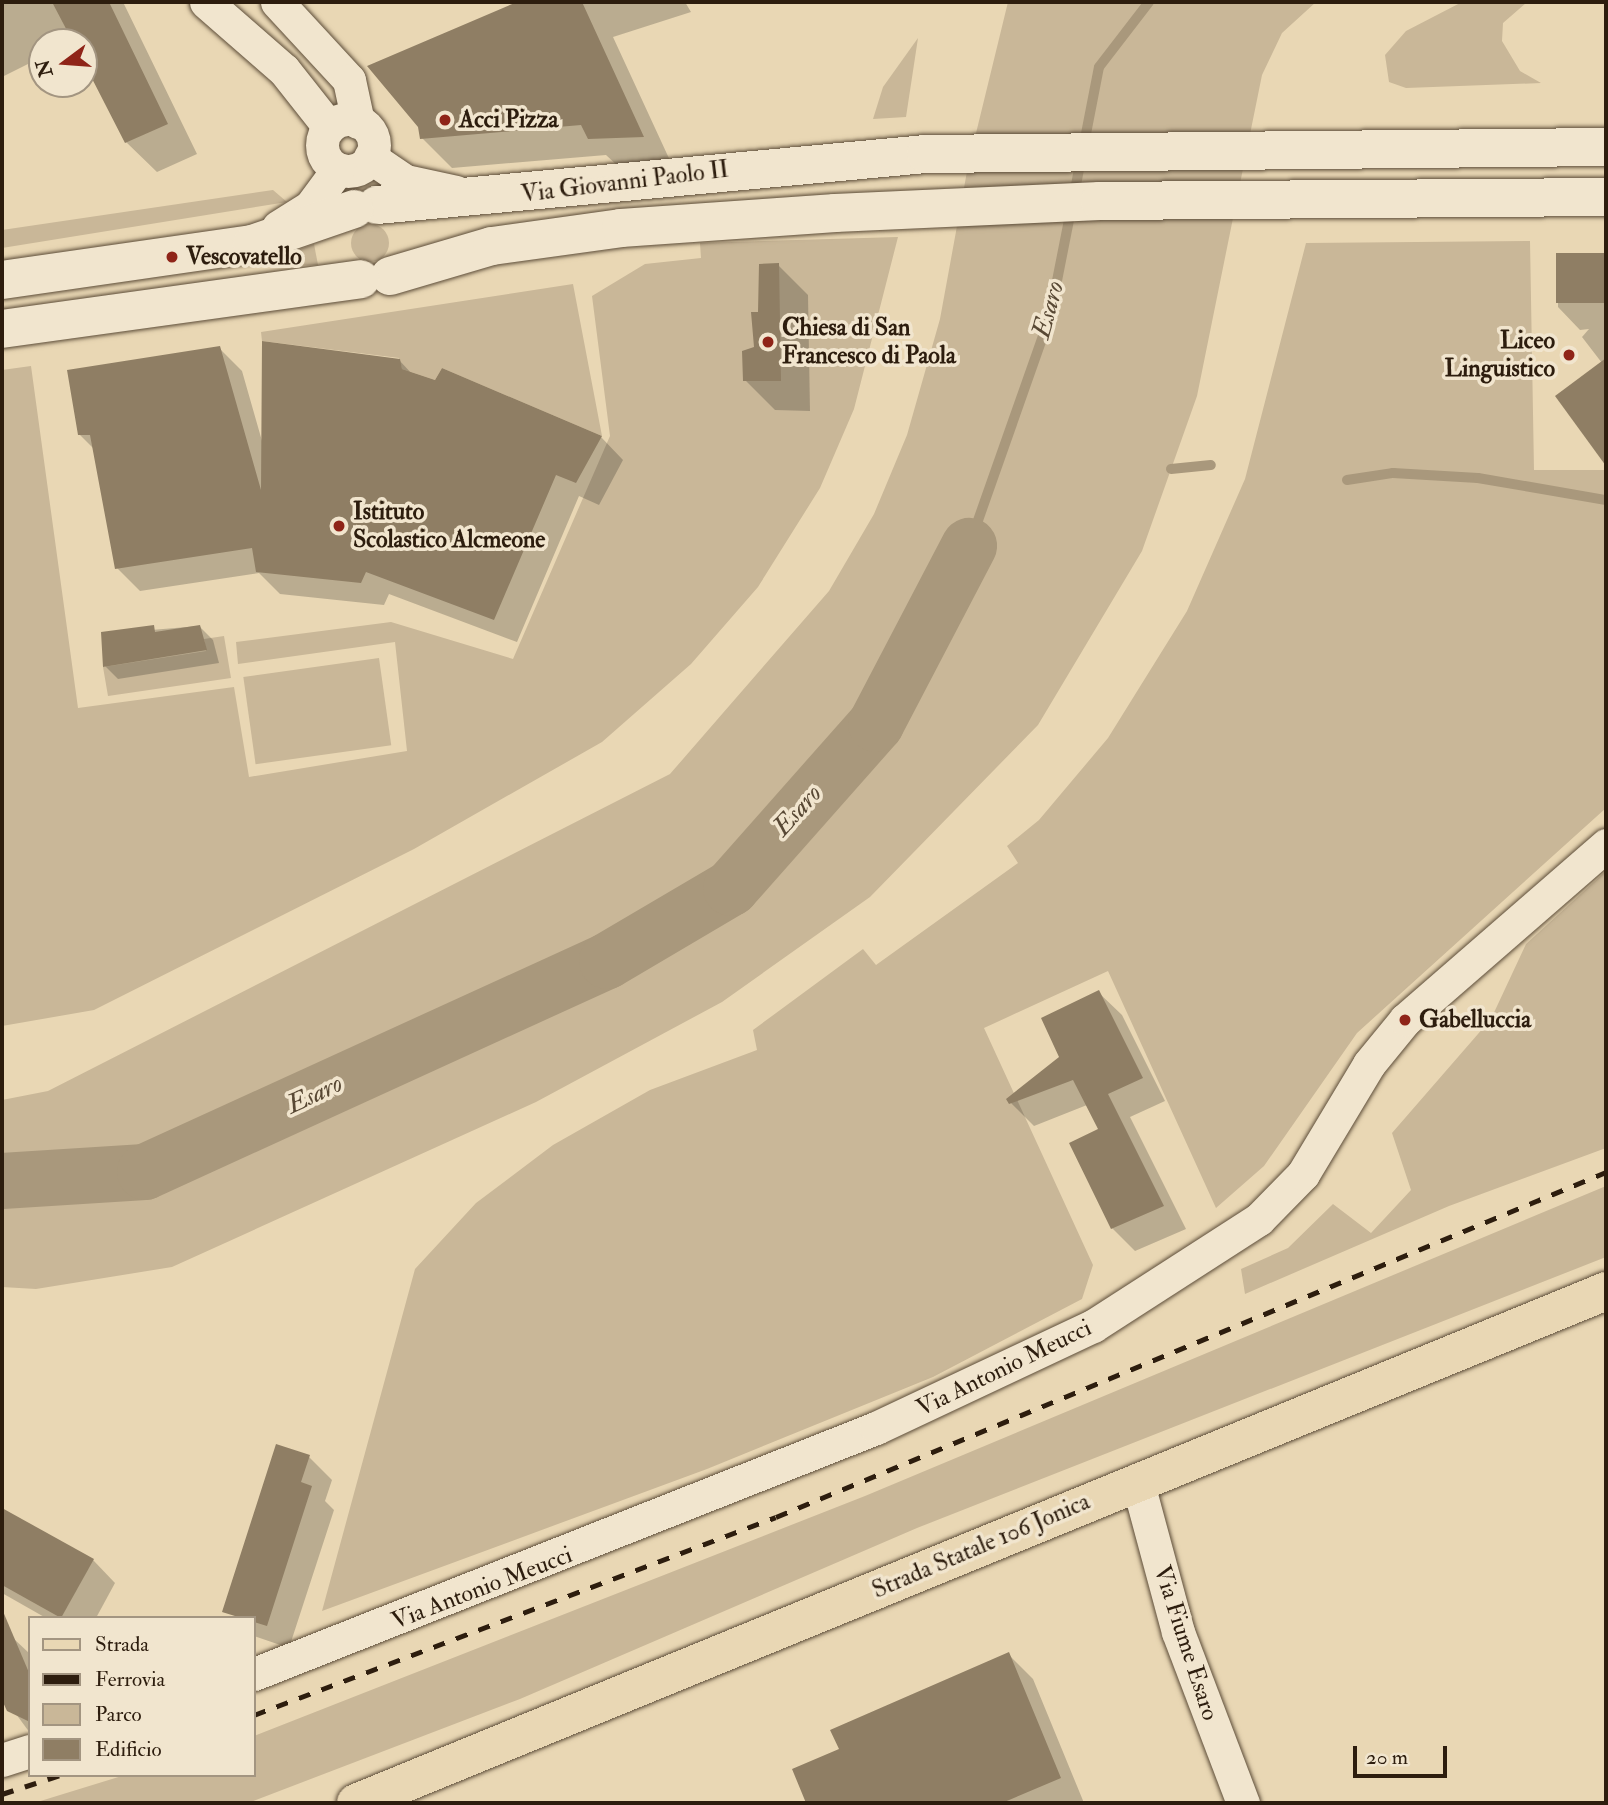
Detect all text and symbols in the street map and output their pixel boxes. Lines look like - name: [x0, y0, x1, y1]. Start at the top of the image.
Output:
- north arrow: [28, 28, 98, 98]
- text: N: [31, 57, 59, 80]
- place label: Acci Pizza: [459, 106, 558, 134]
- marker: Acci Pizza: [437, 112, 453, 128]
- street label: Via Giovanni Paolo II: [519, 155, 731, 209]
- place label: Vescovatello: [186, 243, 302, 271]
- marker: Vescovatello: [164, 249, 180, 265]
- water label: Esaro: [1026, 278, 1072, 342]
- place label: Chiesa di San Francesco di Paola: [782, 314, 956, 370]
- place label: Liceo Linguistico: [1445, 327, 1555, 383]
- marker: Chiesa di San Francesco di Paola: [760, 334, 776, 350]
- marker: Liceo Linguistico: [1561, 347, 1577, 363]
- place label: Istituto Scolastico Alcmeone: [353, 498, 545, 554]
- marker: Istituto Scolastico Alcmeone: [331, 518, 347, 534]
- water label: Esaro: [767, 779, 829, 843]
- place label: Gabelluccia: [1419, 1006, 1531, 1034]
- marker: Gabelluccia: [1397, 1012, 1413, 1028]
- water label: Esaro: [282, 1069, 348, 1121]
- street label: Via Antonio Meucci: [912, 1313, 1096, 1423]
- street label: Strada Statale 106 Jonica: [868, 1487, 1094, 1605]
- street label: Via Antonio Meucci: [388, 1540, 576, 1636]
- street label: Via Fiume Esaro: [1147, 1562, 1225, 1724]
- legend: [28, 1616, 256, 1777]
- text: Strada: [95, 1631, 149, 1658]
- text: Ferrovia: [95, 1666, 165, 1693]
- text: Parco: [95, 1701, 142, 1728]
- scale bar: [1356, 1731, 1450, 1775]
- text: Edificio: [95, 1736, 162, 1763]
- text: 20 m: [1366, 1744, 1408, 1771]

